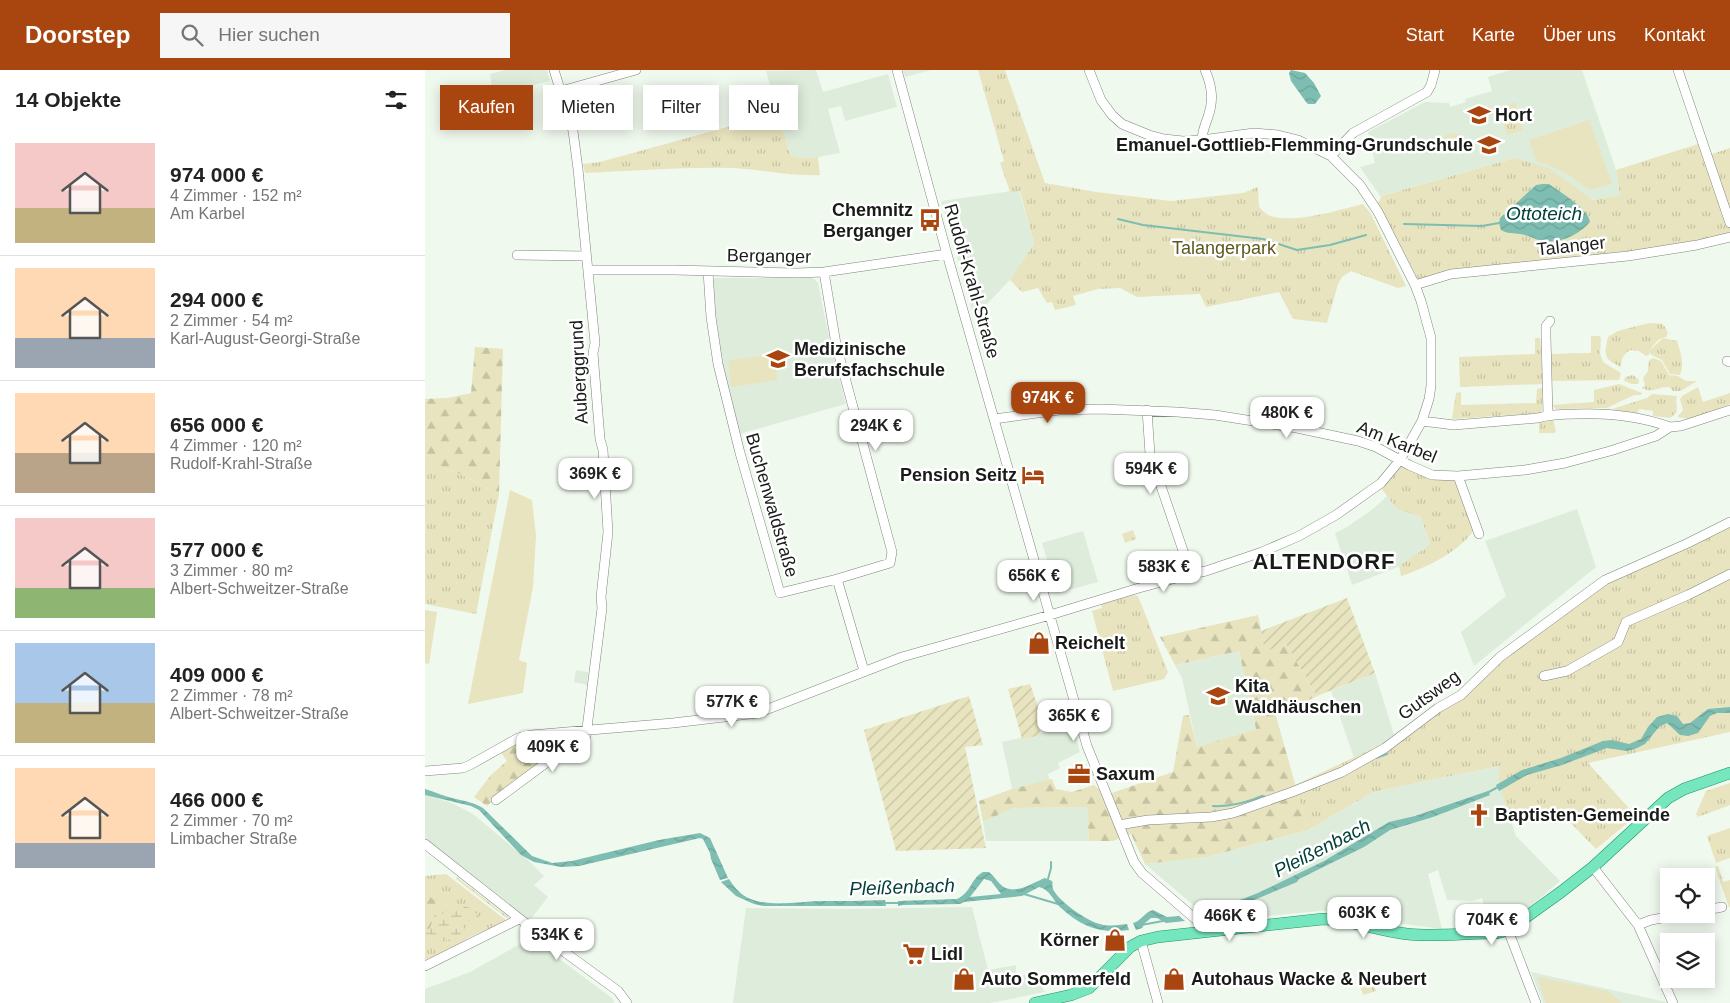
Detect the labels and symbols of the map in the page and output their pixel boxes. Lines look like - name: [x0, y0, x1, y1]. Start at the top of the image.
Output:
- school or university icon: Hort: [1466, 102, 1492, 128]
- place label: Hort: [1495, 105, 1532, 125]
- school or university icon: Emanuel-Gottlieb-Flemming-Grundschule: [1476, 132, 1502, 158]
- place label: Emanuel-Gottlieb-Flemming-Grundschule: [1116, 135, 1473, 155]
- place label: Chemnitz Berganger: [823, 200, 913, 241]
- street label: Rudolf-Krahl-Straße: [940, 201, 1004, 361]
- water label: Ottoteich: [1506, 203, 1582, 224]
- bus stop icon: Chemnitz Berganger: [917, 207, 943, 233]
- street label: Talanger: [1536, 232, 1606, 260]
- park label: Talangerpark: [1172, 238, 1277, 258]
- street label: Berganger: [727, 245, 811, 267]
- street label: Auberggrund: [566, 320, 592, 424]
- place label: Medizinische Berufsfachschule: [794, 339, 945, 380]
- school or university icon: Medizinische Berufsfachschule: [765, 346, 791, 372]
- pin: 974K €: [1007, 382, 1089, 424]
- pin: 480K €: [1246, 396, 1328, 439]
- pin: 294K €: [835, 410, 917, 452]
- street label: Am Karbel: [1354, 417, 1440, 467]
- street label: Buchenwaldstraße: [742, 431, 802, 579]
- pin: 594K €: [1110, 452, 1192, 495]
- pin: 369K €: [554, 458, 636, 500]
- hotel icon: Pension Seitz: [1020, 462, 1046, 488]
- place label: Pension Seitz: [900, 465, 1017, 485]
- district label: ALTENDORF: [1252, 549, 1396, 574]
- pin: 583K €: [1123, 550, 1205, 593]
- pin: 656K €: [993, 560, 1075, 602]
- shop icon: Reichelt: [1026, 630, 1052, 656]
- place label: Reichelt: [1055, 633, 1125, 653]
- street label: Gutsweg: [1394, 666, 1464, 724]
- place label: Kita Waldhäuschen: [1235, 676, 1361, 717]
- school or university icon: Kita Waldhäuschen: [1205, 683, 1231, 709]
- pin: 577K €: [691, 686, 773, 728]
- pin: 365K €: [1033, 700, 1115, 742]
- pin: 409K €: [512, 730, 594, 773]
- office icon: Saxum: [1066, 761, 1092, 787]
- place label: Saxum: [1096, 764, 1155, 784]
- church icon: Baptisten-Gemeinde: [1466, 802, 1492, 828]
- place label: Baptisten-Gemeinde: [1495, 805, 1670, 825]
- water label: Pleißenbach: [1270, 815, 1374, 881]
- water label: Pleißenbach: [849, 875, 955, 899]
- pin: 603K €: [1323, 896, 1405, 939]
- pin: 466K €: [1189, 900, 1271, 942]
- pin: 704K €: [1451, 904, 1533, 946]
- pin: 534K €: [516, 918, 598, 961]
- shop icon: Körner: [1102, 927, 1128, 953]
- place label: Körner: [1040, 930, 1099, 950]
- supermarket icon: Lidl: [901, 941, 927, 967]
- place label: Lidl: [931, 944, 963, 964]
- shop icon: Auto Sommerfeld: [951, 966, 977, 992]
- shop icon: Autohaus Wacke & Neubert: [1161, 966, 1187, 992]
- place label: Auto Sommerfeld: [981, 969, 1131, 989]
- place label: Autohaus Wacke & Neubert: [1191, 969, 1426, 989]

